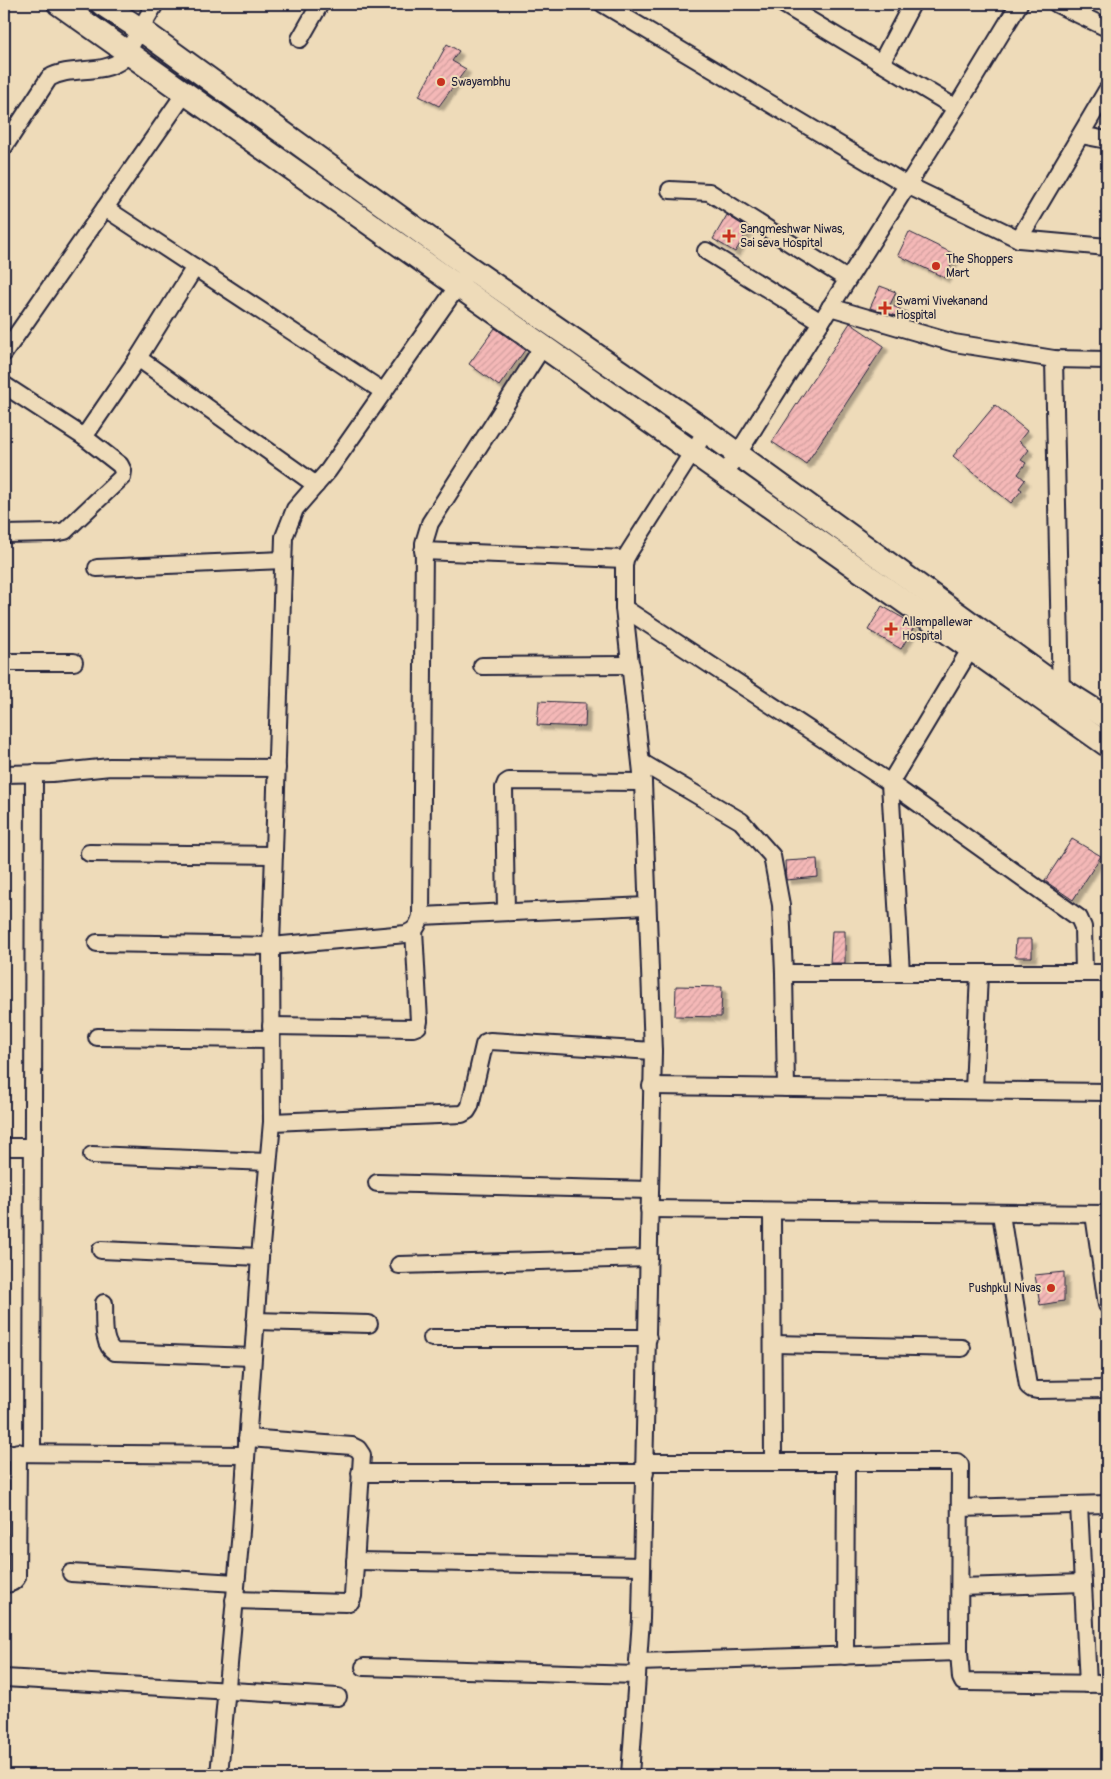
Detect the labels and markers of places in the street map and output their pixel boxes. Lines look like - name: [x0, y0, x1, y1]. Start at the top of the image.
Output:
- place label: Swayambhu: [451, 75, 511, 90]
- marker: Swayambhu: [435, 76, 447, 88]
- place label: Sangmeshwar Niwas, Sai seva Hospital: [740, 222, 845, 251]
- marker: Sangmeshwar Niwas, Sai seva Hospital: [722, 229, 736, 243]
- place label: The Shoppers Mart: [946, 252, 1014, 281]
- marker: The Shoppers Mart: [930, 260, 942, 272]
- place label: Swami Vivekanand Hospital: [896, 294, 988, 323]
- marker: Swami Vivekanand Hospital: [878, 301, 892, 315]
- place label: Allampallewar Hospital: [902, 615, 973, 644]
- marker: Allampallewar Hospital: [884, 622, 898, 636]
- place label: Pushpkul Nivas: [968, 1281, 1042, 1296]
- marker: Pushpkul Nivas: [1045, 1282, 1057, 1294]

